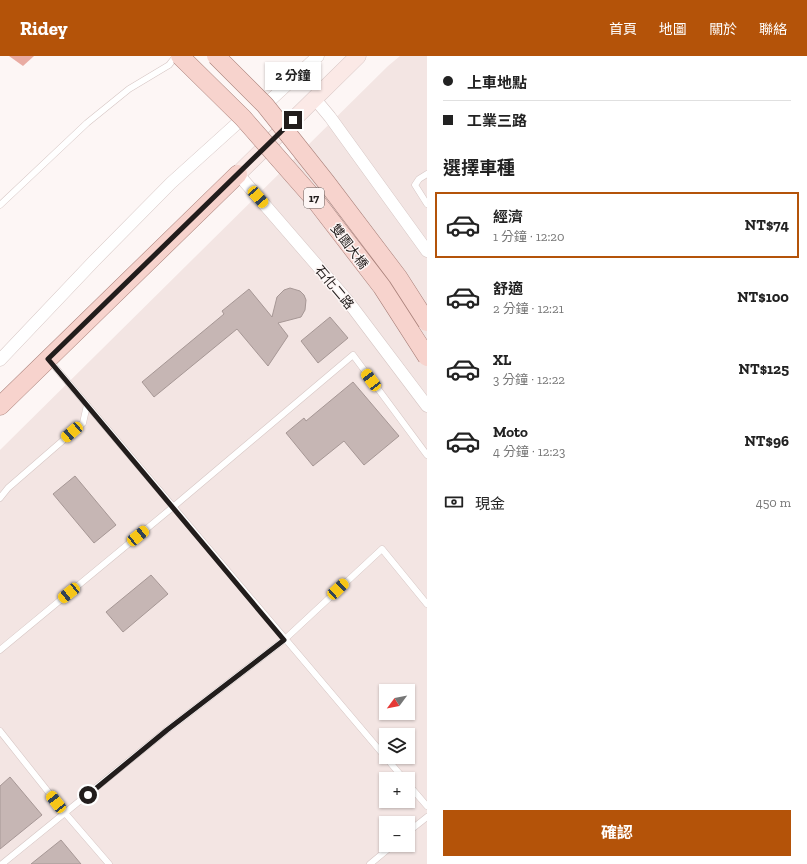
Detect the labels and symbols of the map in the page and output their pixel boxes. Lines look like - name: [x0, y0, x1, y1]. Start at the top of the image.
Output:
- callout: 2 分鐘: [265, 62, 321, 90]
- route end: [284, 111, 302, 129]
- car: [246, 184, 270, 210]
- road number: 17: [304, 188, 324, 208]
- street label: 雙園大橋: [328, 221, 371, 272]
- street label: 石化二路: [312, 263, 357, 312]
- car: [359, 367, 383, 393]
- car: [59, 420, 85, 444]
- car: [125, 524, 151, 548]
- car: [325, 576, 351, 602]
- car: [56, 581, 82, 605]
- north arrow: [379, 684, 415, 720]
- route start: [79, 786, 97, 804]
- car: [44, 789, 68, 815]

